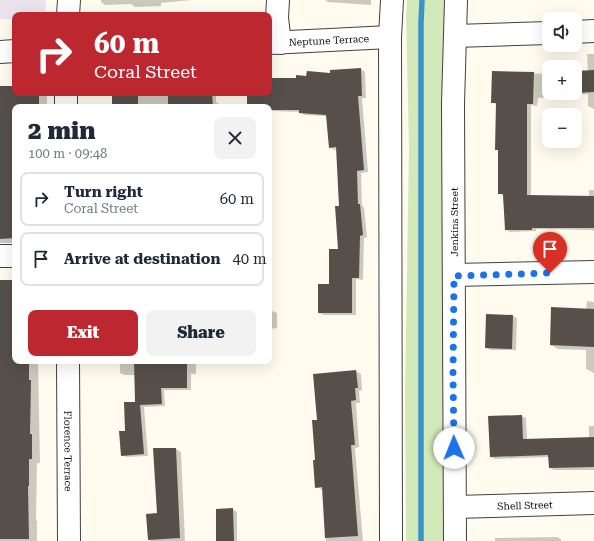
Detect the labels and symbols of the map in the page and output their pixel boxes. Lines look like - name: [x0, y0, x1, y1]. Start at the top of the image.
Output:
- street label: Neptune Terrace: [288, 33, 370, 48]
- street label: Jenkins Street: [449, 187, 460, 257]
- pin: [533, 232, 567, 273]
- street label: Florence Terrace: [63, 410, 74, 492]
- position arrow: [433, 427, 475, 469]
- street label: Shell Street: [497, 499, 553, 511]

